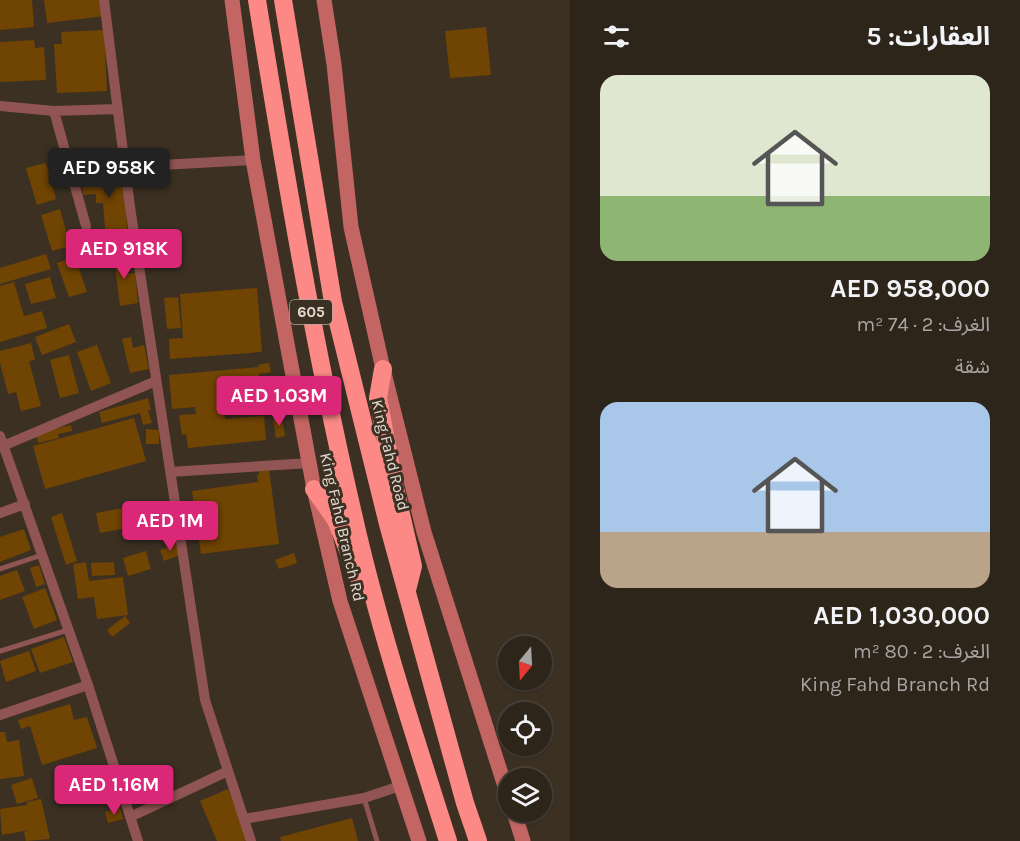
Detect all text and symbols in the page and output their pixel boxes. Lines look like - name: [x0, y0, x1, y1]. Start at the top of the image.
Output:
- icon: filters: [600, 20, 633, 53]
- text: العقارات: 5: [866, 21, 990, 52]
- icon: home: [741, 114, 849, 222]
- pin: AED 958K: [47, 148, 171, 199]
- text: AED 958K: [63, 156, 155, 179]
- pin: AED 918K: [62, 229, 186, 280]
- text: AED 918K: [80, 237, 168, 260]
- text: AED 958,000: [830, 273, 990, 304]
- road number: 605: [290, 300, 332, 324]
- text: الغرف: 2 · 74 m²: [857, 313, 990, 336]
- text: شقة: [955, 355, 990, 378]
- pin: AED 1.03M: [210, 376, 348, 427]
- text: AED 1.03M: [230, 384, 328, 407]
- street label: King Fahd Road: [368, 398, 413, 513]
- icon: home: [741, 441, 849, 549]
- street label: King Fahd Branch Rd: [316, 451, 369, 603]
- pin: AED 1M: [121, 501, 219, 552]
- text: AED 1M: [136, 509, 204, 532]
- text: AED 1,030,000: [813, 600, 990, 631]
- north arrow: [498, 636, 552, 690]
- map controls: [498, 636, 552, 822]
- text: الغرف: 2 · 80 m²: [853, 640, 990, 663]
- text: King Fahd Branch Rd: [800, 673, 990, 696]
- button: locate: [498, 702, 552, 756]
- pin: AED 1.16M: [45, 765, 183, 816]
- button: layers: [498, 768, 552, 822]
- text: AED 1.16M: [68, 773, 160, 796]

